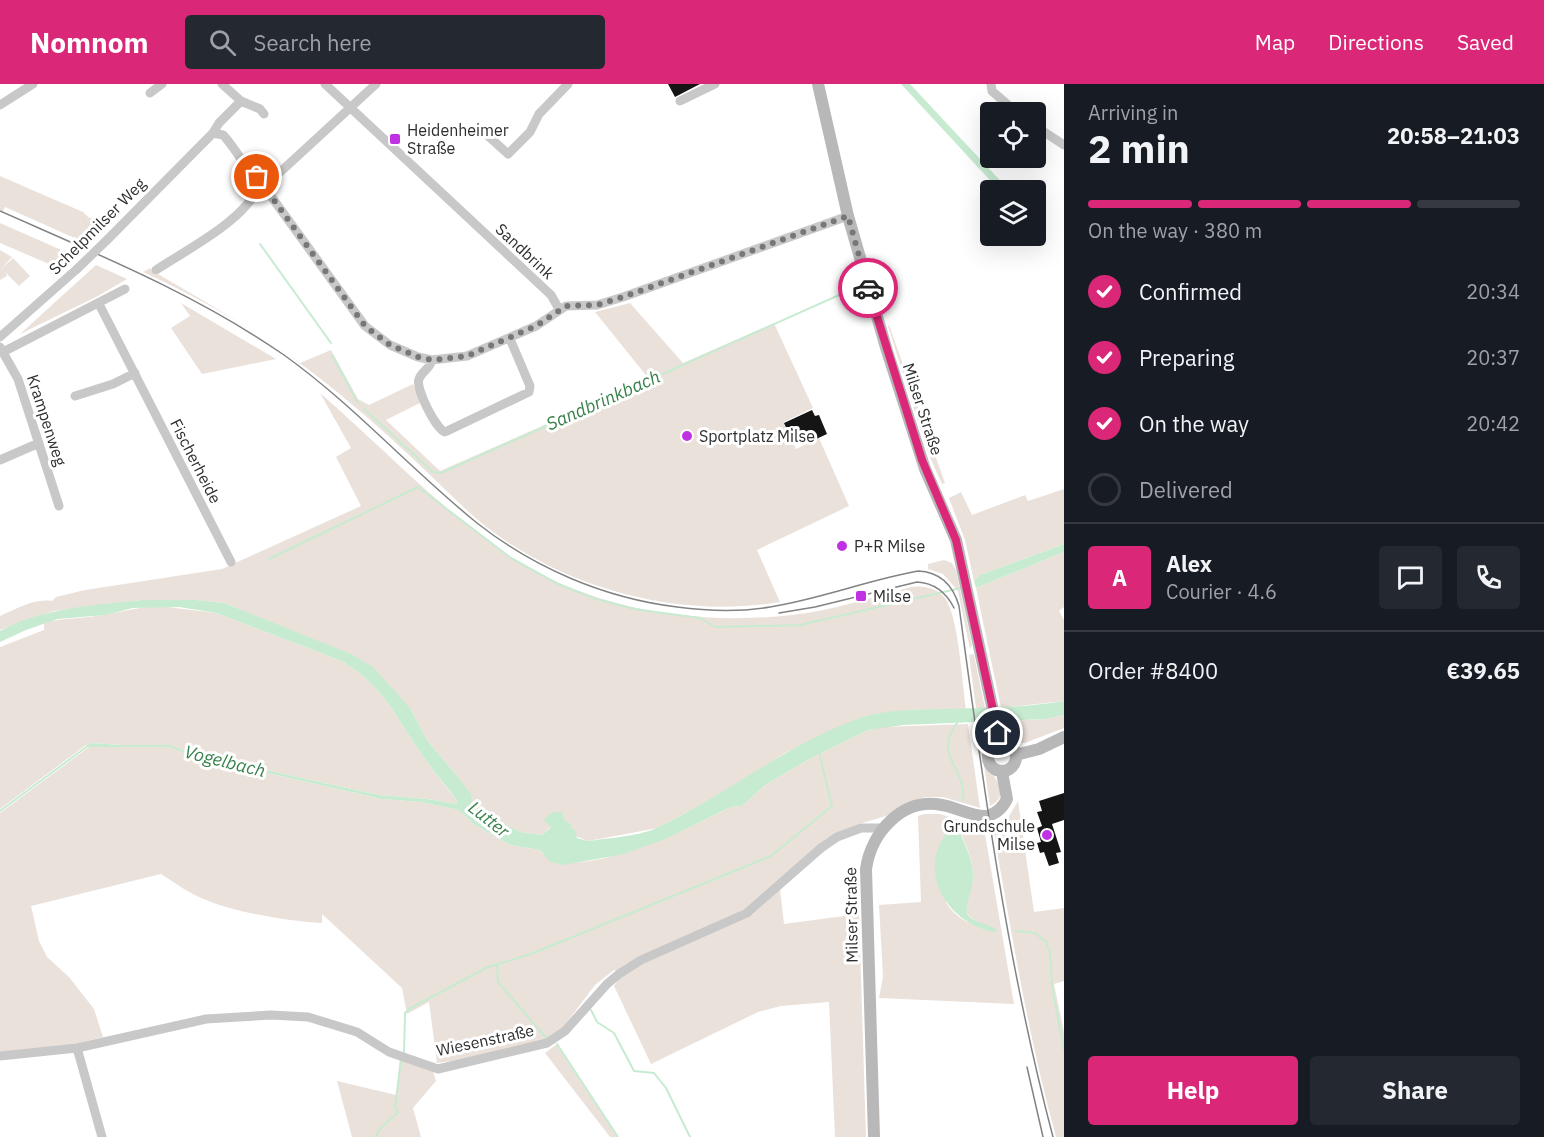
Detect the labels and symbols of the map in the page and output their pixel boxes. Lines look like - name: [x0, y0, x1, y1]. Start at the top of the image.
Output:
- place label: Heidenheimer Straße: [407, 120, 509, 158]
- marker: Heidenheimer Straße: [388, 132, 402, 146]
- pin: [231, 151, 282, 202]
- street label: Schelpmilser Weg: [44, 173, 150, 279]
- street label: Sandbrink: [492, 219, 559, 284]
- courier: [838, 258, 898, 318]
- street label: Milser Straße: [899, 360, 947, 458]
- water label: Sandbrinkbach: [542, 365, 664, 435]
- street label: Krampenweg: [23, 372, 71, 469]
- street label: Fischerheide: [166, 415, 226, 507]
- place label: Sportplatz Milse: [699, 426, 815, 446]
- marker: Sportplatz Milse: [680, 429, 694, 443]
- place label: P+R Milse: [854, 536, 925, 556]
- marker: P+R Milse: [835, 539, 849, 553]
- place label: Milse: [873, 586, 911, 606]
- marker: Milse: [854, 589, 868, 603]
- pin: [972, 707, 1023, 758]
- water label: Vogelbach: [182, 740, 268, 782]
- water label: Lutter: [464, 796, 514, 842]
- place label: Grundschule Milse: [943, 816, 1035, 854]
- marker: Grundschule Milse: [1040, 828, 1054, 842]
- street label: Milser Straße: [840, 867, 862, 963]
- street label: Wiesenstraße: [434, 1020, 536, 1060]

